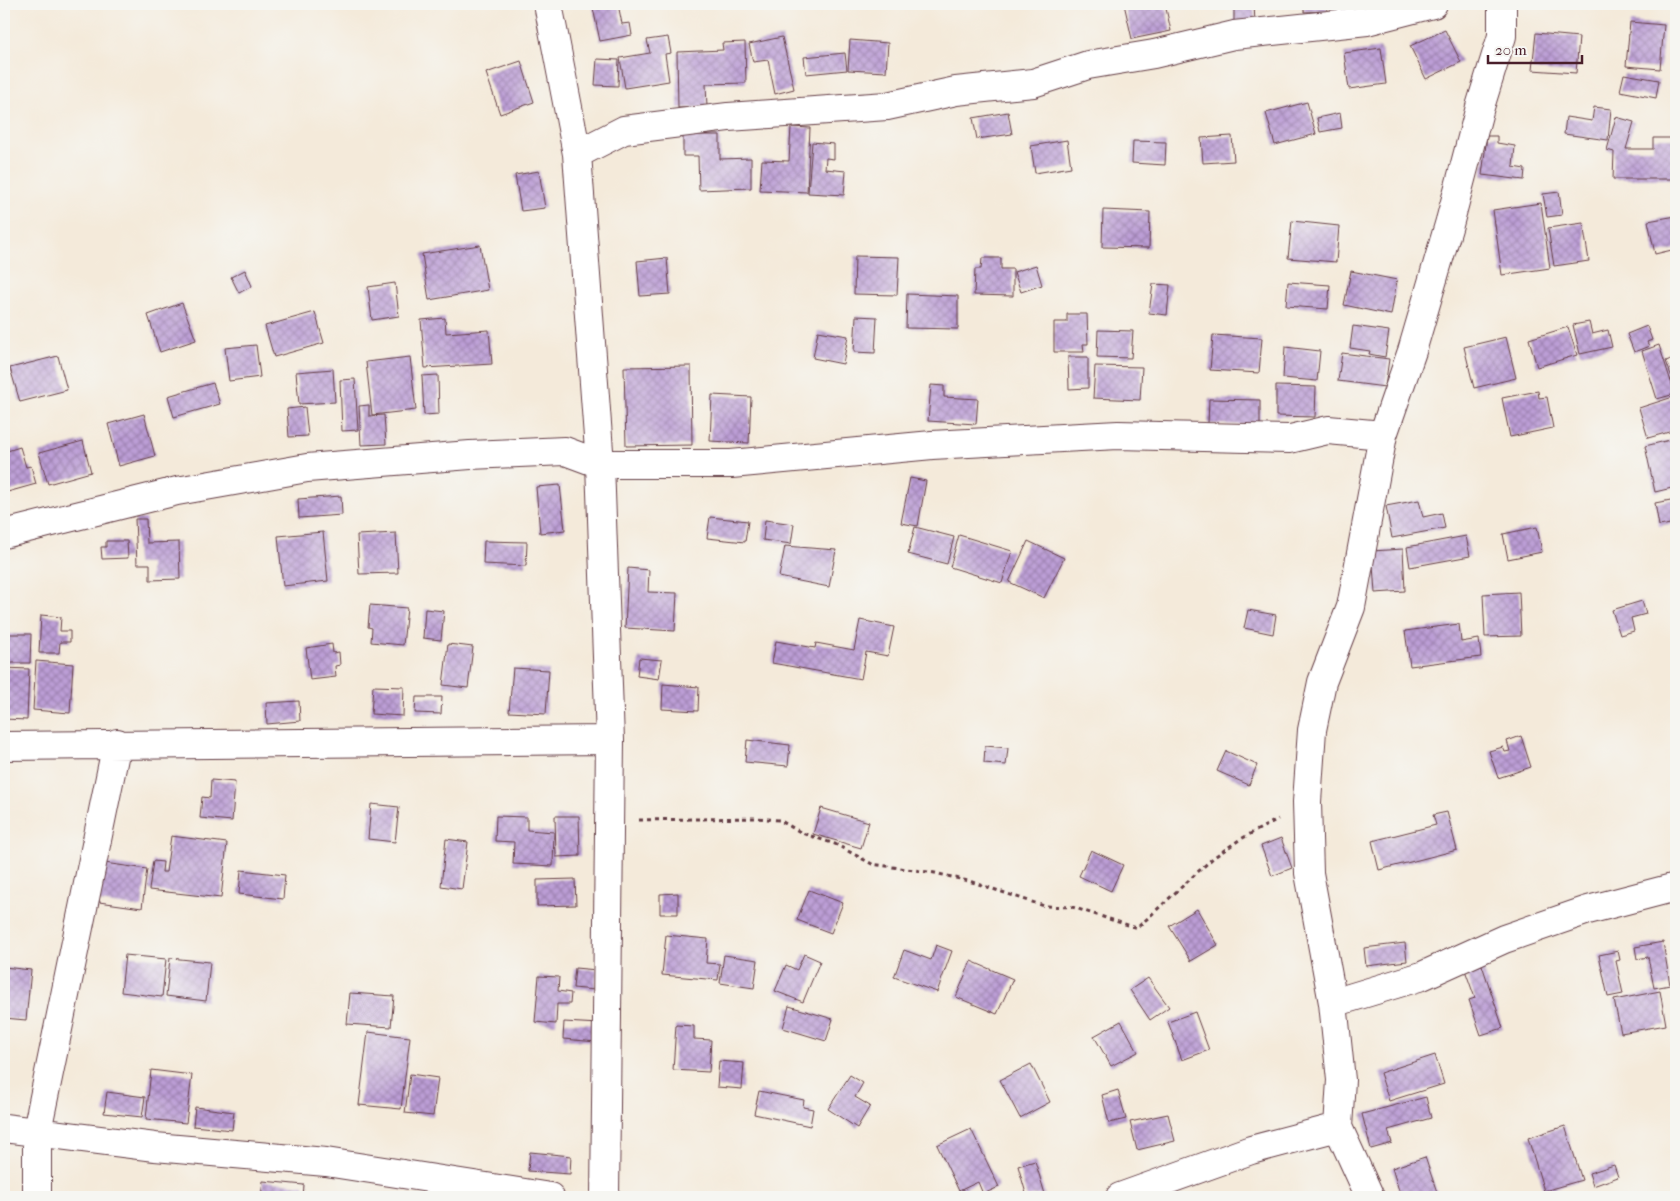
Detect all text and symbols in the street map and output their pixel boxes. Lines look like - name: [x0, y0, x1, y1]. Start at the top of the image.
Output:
- scale bar: [1488, 32, 1581, 64]
- text: 20 m: [1495, 41, 1527, 59]

